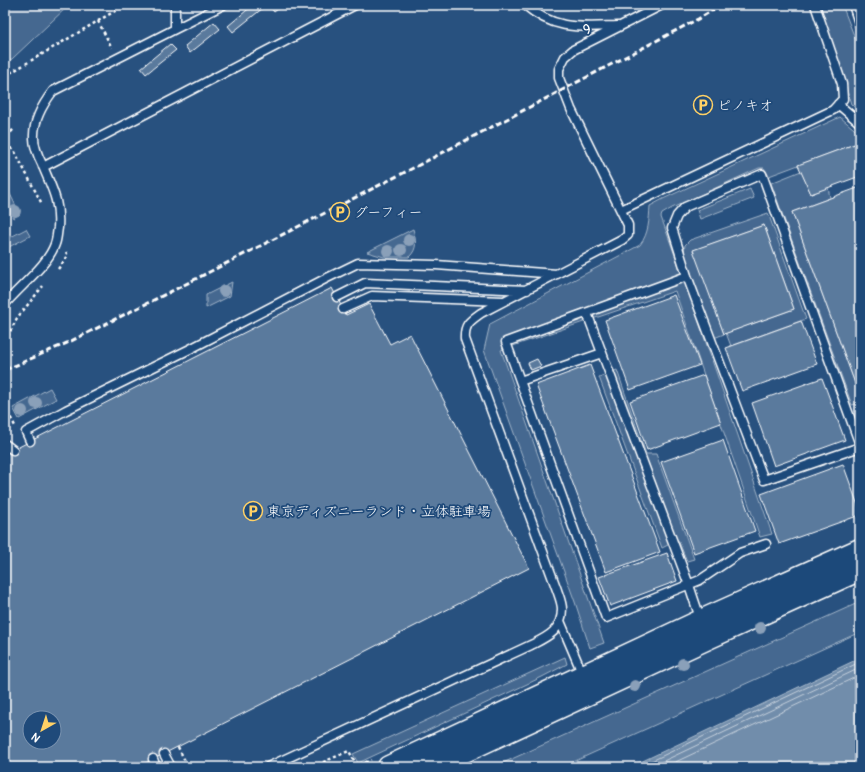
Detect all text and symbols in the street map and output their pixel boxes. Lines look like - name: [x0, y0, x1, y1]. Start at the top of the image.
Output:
- street label: 9: [580, 20, 594, 39]
- parking icon: ピノキオ: [692, 94, 714, 116]
- place label: ピノキオ: [717, 97, 773, 114]
- parking icon: グーフィー: [329, 201, 351, 223]
- place label: グーフィー: [354, 204, 423, 221]
- parking icon: 東京ディズニーランド・立体駐車場: [242, 500, 264, 522]
- place label: 東京ディズニーランド・立体駐車場: [267, 503, 491, 520]
- north arrow: [22, 710, 62, 750]
- text: N: [29, 730, 43, 745]

